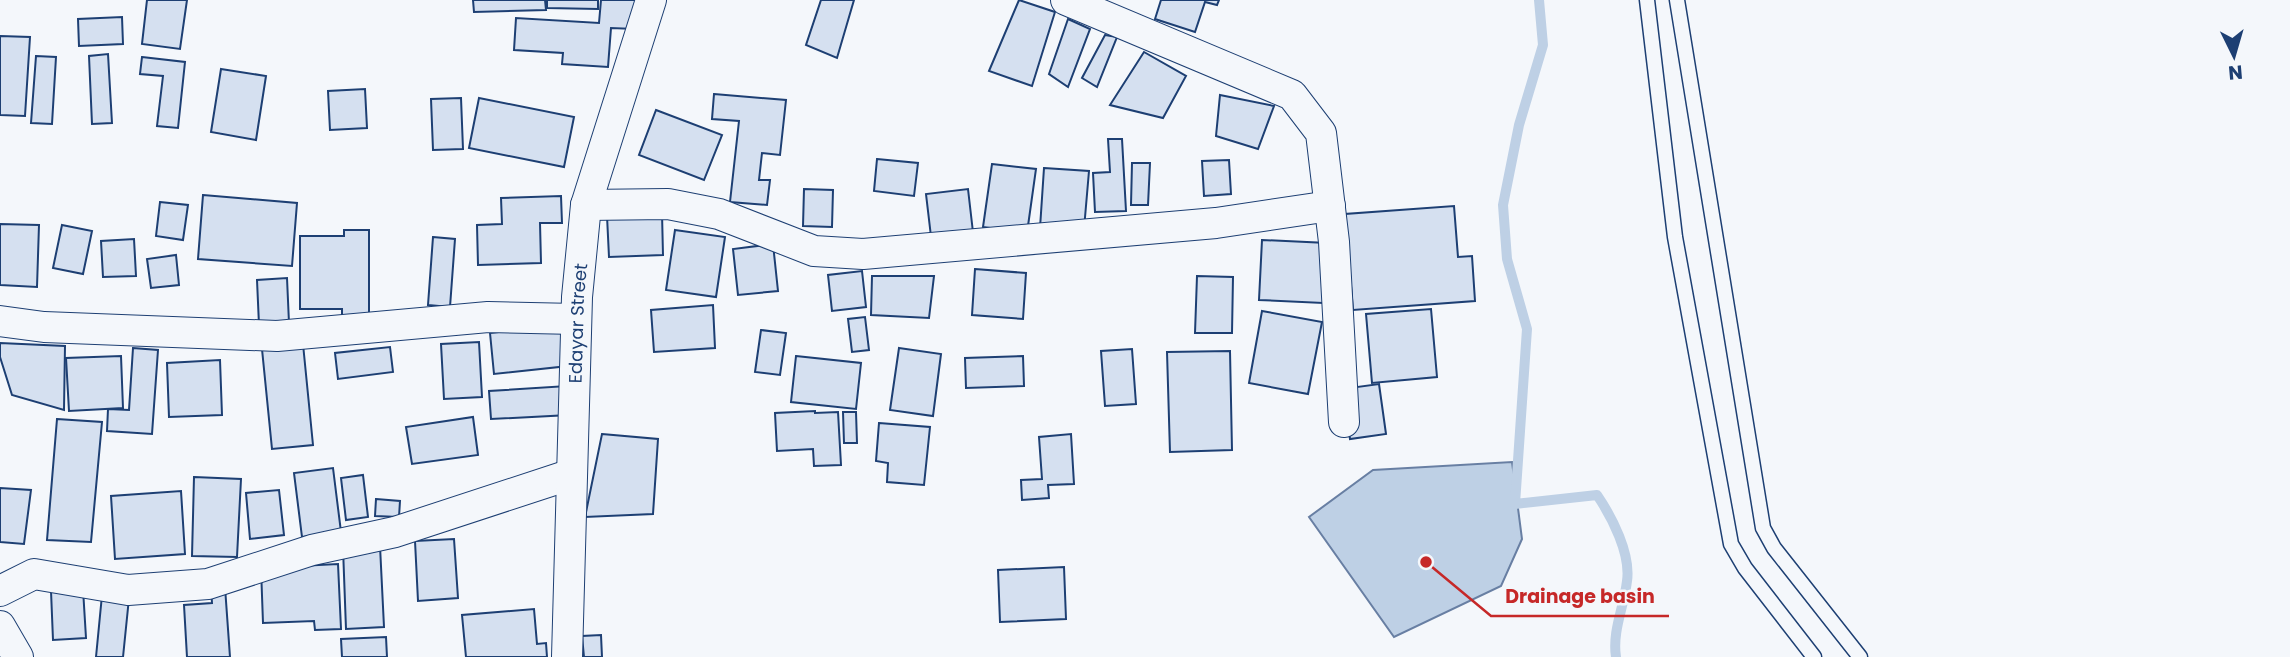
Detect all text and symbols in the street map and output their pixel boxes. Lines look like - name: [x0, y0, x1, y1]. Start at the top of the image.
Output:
- north arrow: [2199, 21, 2269, 91]
- text: N: [2227, 58, 2244, 87]
- street label: Edayar Street: [562, 262, 593, 384]
- callout: Drainage basin: [1491, 576, 1669, 616]
- text: Drainage basin: [1505, 583, 1655, 610]

